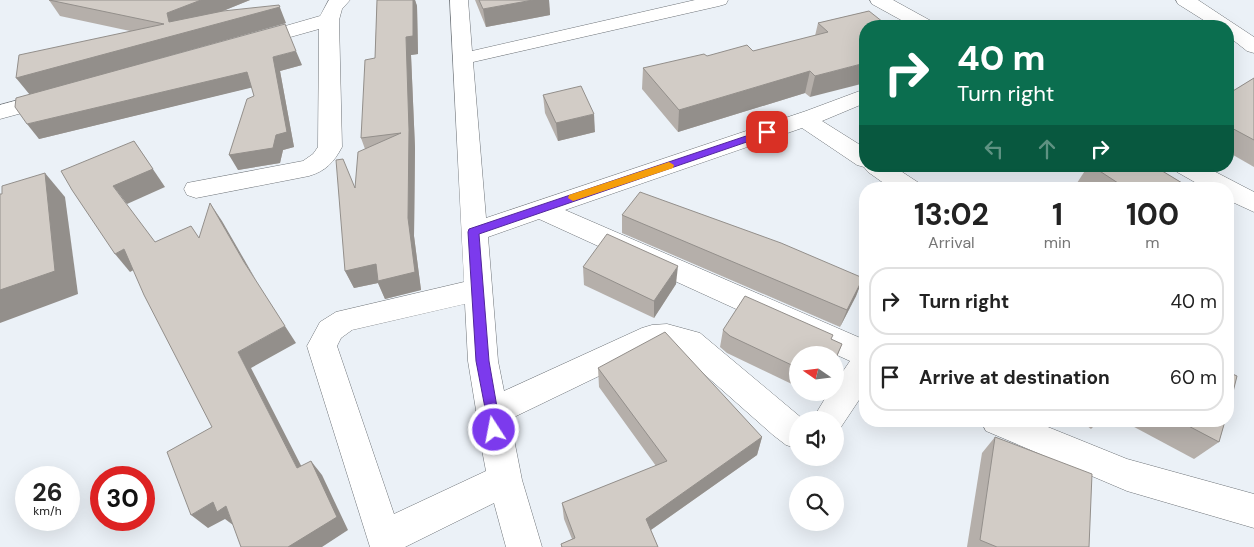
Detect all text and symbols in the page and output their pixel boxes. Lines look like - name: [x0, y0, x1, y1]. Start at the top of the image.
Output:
- text: 40 m: [957, 35, 1046, 81]
- icon: right: [874, 40, 939, 105]
- text: Turn right: [957, 79, 1054, 108]
- pin: [746, 111, 788, 153]
- icon: arrive: [753, 118, 781, 146]
- icon: left: [980, 135, 1008, 163]
- icon: ahead: [1033, 135, 1061, 163]
- icon: right: [1086, 135, 1114, 163]
- text: 13:02: [914, 195, 989, 234]
- text: 1: [1052, 195, 1063, 234]
- text: 100: [1126, 195, 1179, 234]
- text: Arrival: [928, 232, 975, 253]
- text: min: [1044, 232, 1071, 253]
- text: m: [1145, 232, 1160, 253]
- icon: right: [876, 287, 904, 315]
- text: Turn right: [919, 289, 1009, 314]
- text: 40 m: [1170, 289, 1217, 314]
- north arrow: [789, 346, 844, 401]
- map controls: [789, 346, 844, 531]
- icon: arrive: [876, 363, 904, 391]
- text: Arrive at destination: [919, 365, 1110, 390]
- text: 60 m: [1170, 365, 1217, 390]
- position arrow: [467, 403, 519, 455]
- button: sound: [789, 411, 844, 466]
- speed limit sign: 30: [90, 466, 155, 531]
- text: 26: [32, 476, 63, 509]
- button: search: [789, 476, 844, 531]
- text: km/h: [33, 503, 62, 519]

